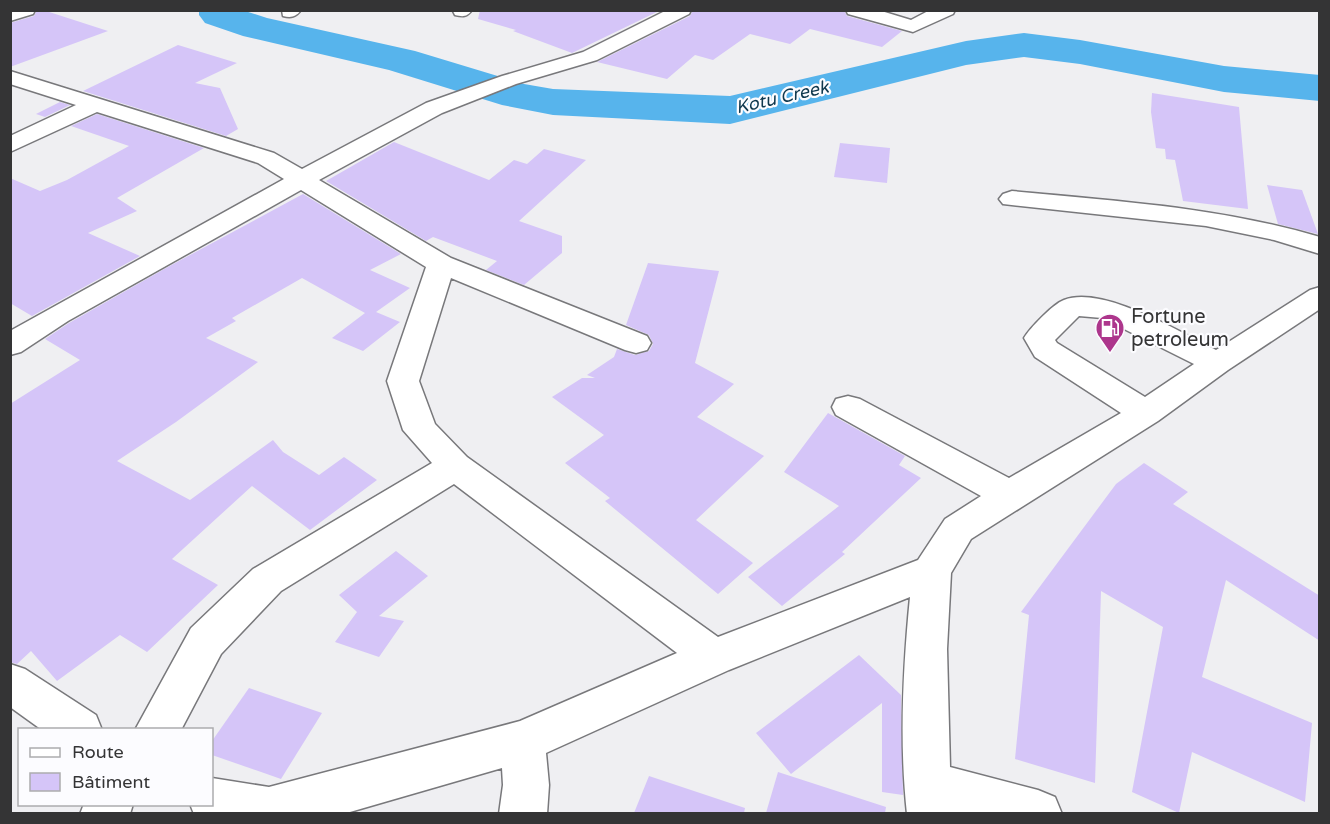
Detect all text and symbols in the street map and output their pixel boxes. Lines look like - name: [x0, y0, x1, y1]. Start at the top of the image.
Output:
- water label: Kotu Creek: [733, 75, 832, 118]
- place label: Fortune petroleum: [1131, 305, 1229, 352]
- fuel station icon: Fortune petroleum: [1094, 312, 1126, 354]
- legend: [18, 728, 213, 806]
- text: Route: [72, 741, 124, 763]
- text: Bâtiment: [72, 771, 150, 793]

